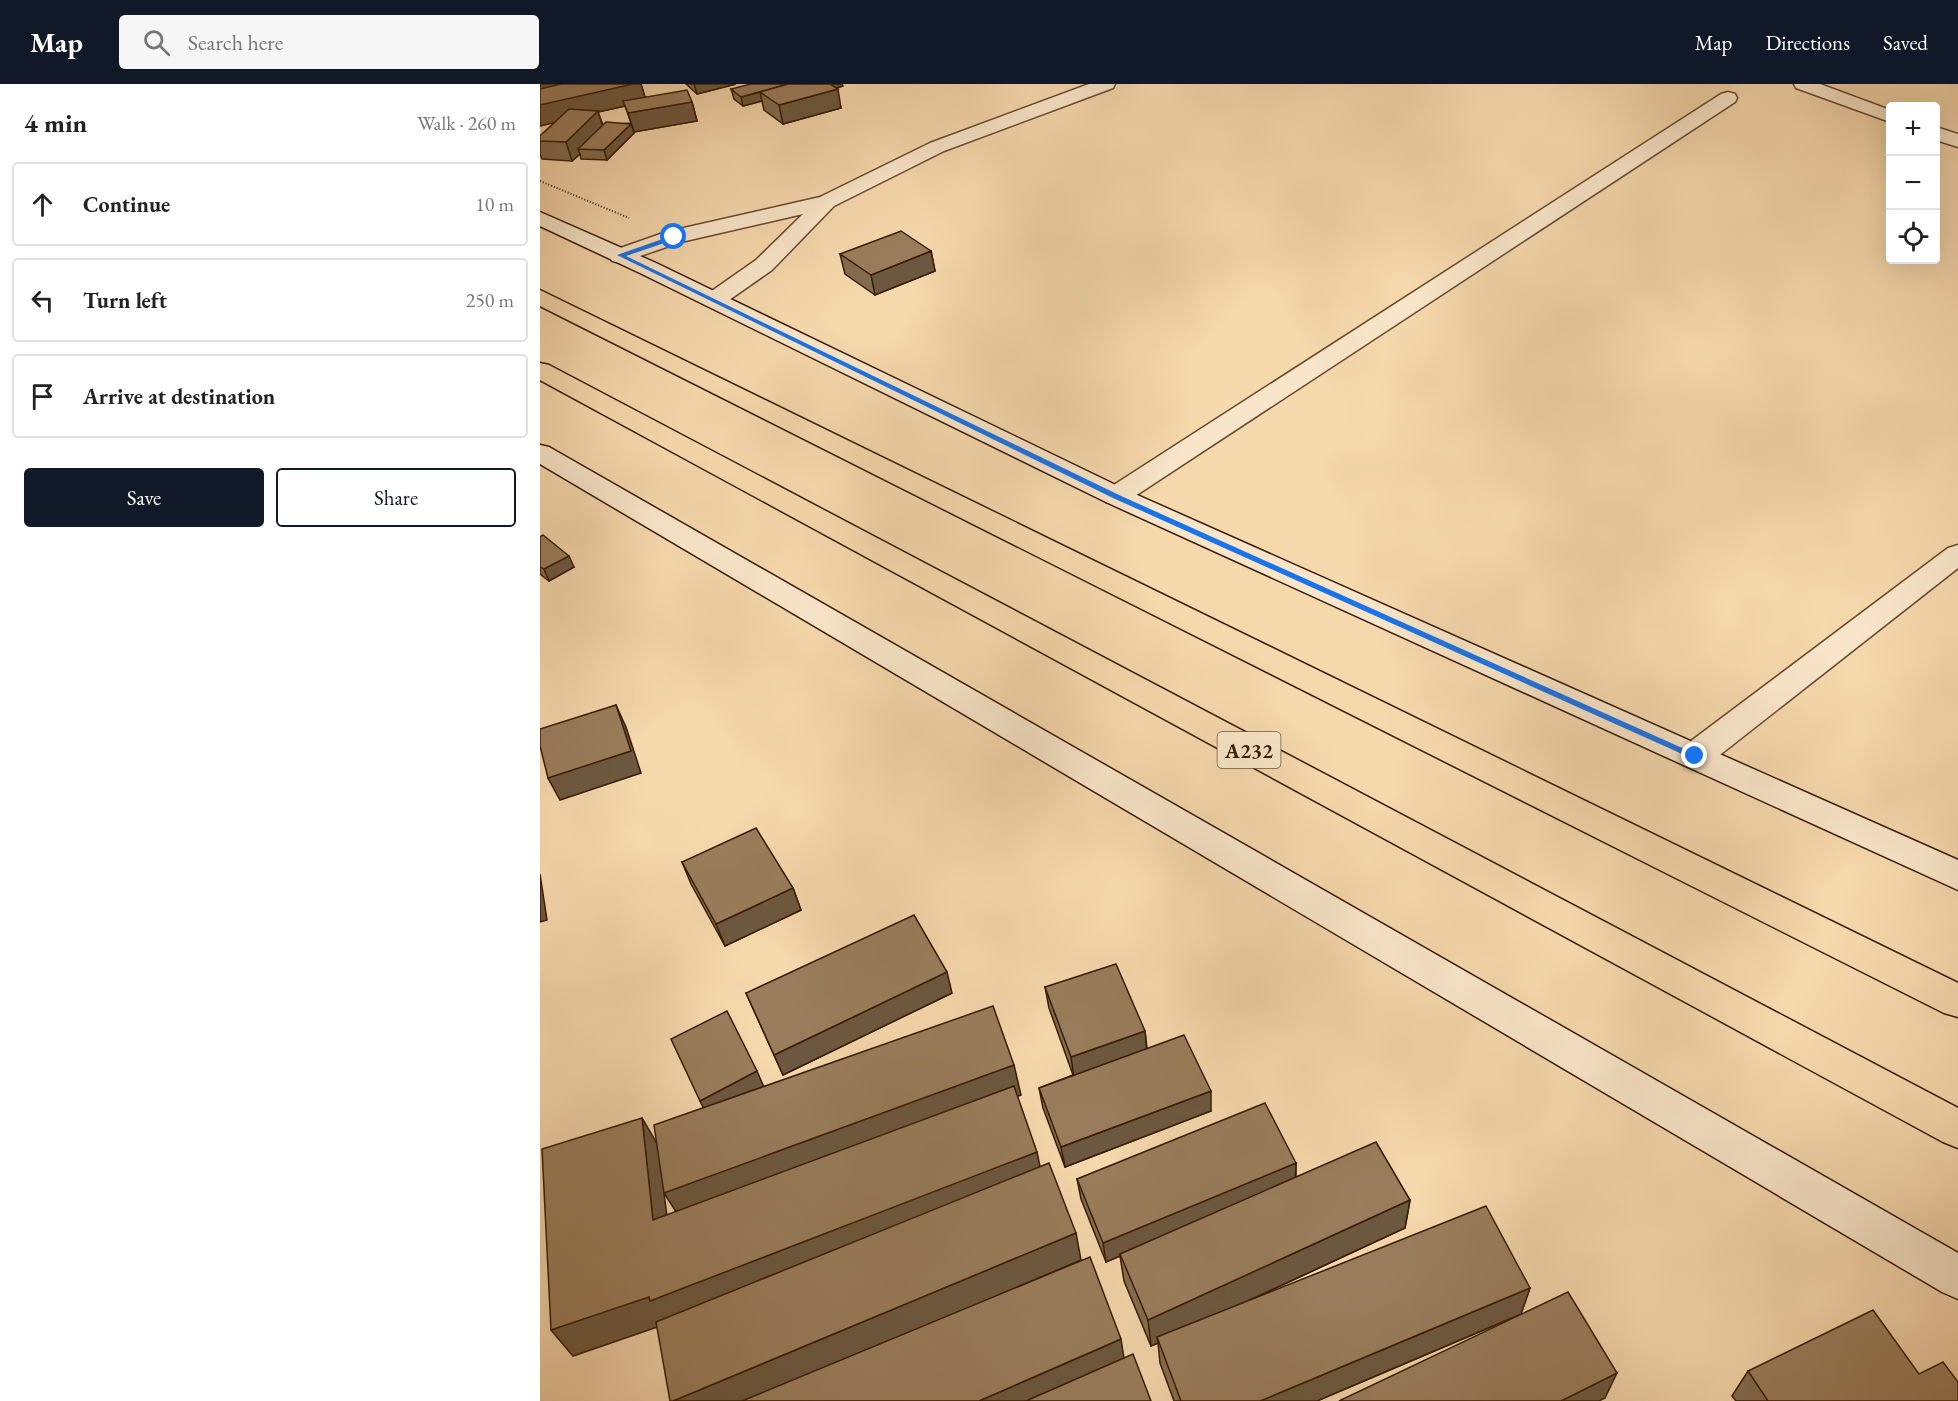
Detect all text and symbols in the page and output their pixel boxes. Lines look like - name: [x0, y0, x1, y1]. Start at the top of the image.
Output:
- search box: [119, 15, 539, 69]
- text: Map: [30, 24, 83, 60]
- icon: search: [140, 26, 173, 59]
- text: Search here: [188, 28, 283, 57]
- text: Map: [1695, 29, 1732, 56]
- text: Directions: [1765, 29, 1850, 56]
- text: Saved: [1883, 29, 1928, 56]
- map controls: [1886, 102, 1940, 264]
- button: +: [1886, 102, 1940, 156]
- text: 4 min: [24, 106, 87, 140]
- text: Walk · 260 m: [417, 110, 516, 136]
- button: −: [1886, 156, 1940, 210]
- icon: ahead: [26, 188, 59, 221]
- text: Continue: [83, 190, 170, 219]
- text: 10 m: [475, 191, 514, 217]
- button: locate: [1886, 210, 1940, 264]
- route start: [660, 223, 686, 249]
- icon: left: [26, 284, 59, 317]
- text: Turn left: [83, 286, 167, 315]
- text: 250 m: [466, 287, 514, 313]
- icon: arrive: [26, 380, 59, 413]
- text: Arrive at destination: [83, 382, 275, 411]
- button: Save: [24, 468, 264, 527]
- button: Share: [276, 468, 516, 527]
- road number: A232: [1218, 732, 1280, 768]
- route end: [1681, 742, 1707, 768]

